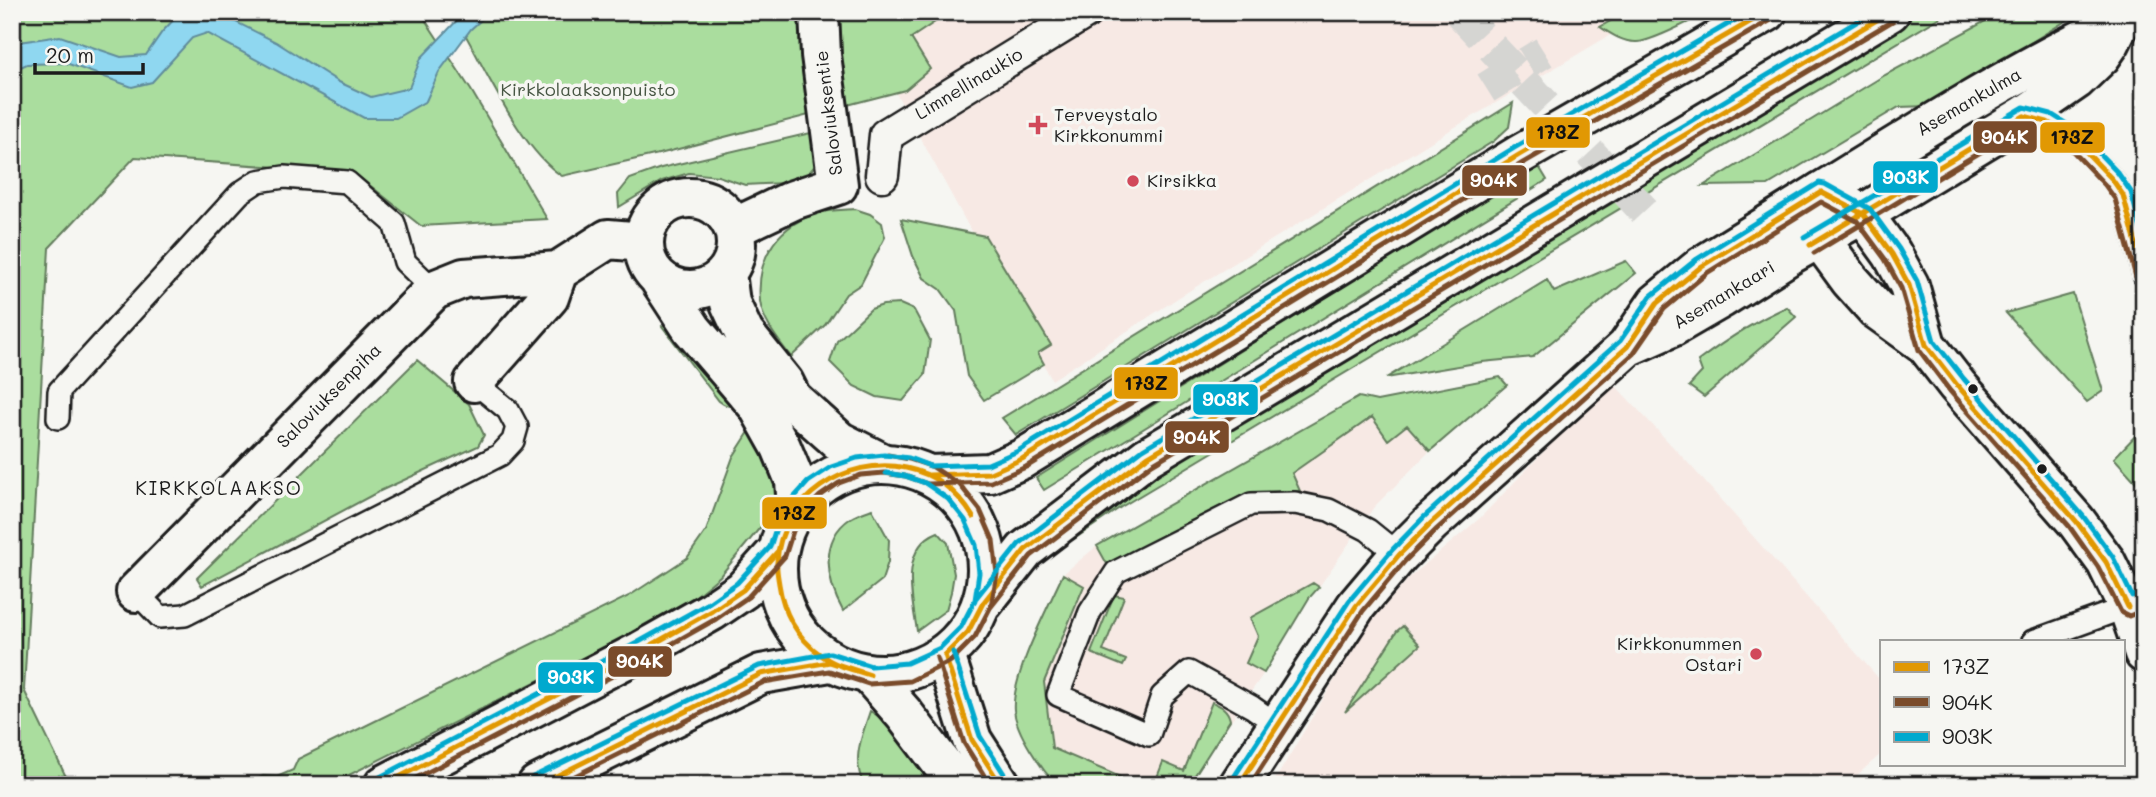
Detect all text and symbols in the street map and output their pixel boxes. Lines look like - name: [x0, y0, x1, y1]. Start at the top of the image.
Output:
- scale bar: [35, 32, 144, 76]
- text: 20 m: [46, 41, 94, 68]
- street label: Limnellinaukio: [910, 41, 1027, 125]
- street label: Saloviuksentie: [808, 49, 848, 177]
- street label: Asemankulma: [1912, 61, 2025, 141]
- park label: Kirkkolaaksonpuisto: [501, 77, 676, 101]
- place label: Terveystalo Kirkkonummi: [1054, 102, 1163, 147]
- marker: Terveystalo Kirkkonummi: [1028, 115, 1048, 135]
- line badge: 173Z: [1525, 116, 1591, 149]
- text: 173Z: [1536, 119, 1580, 144]
- line badge: 904K: [1972, 120, 2038, 154]
- line badge: 173Z: [2039, 121, 2106, 154]
- text: 904K: [1981, 124, 2029, 149]
- text: 173Z: [2050, 124, 2094, 149]
- line badge: 903K: [1872, 160, 1939, 194]
- line badge: 904K: [1461, 164, 1528, 197]
- text: 903K: [1882, 164, 1930, 189]
- text: 904K: [1470, 167, 1518, 192]
- place label: Kirsikka: [1147, 168, 1217, 192]
- marker: Kirsikka: [1125, 173, 1141, 189]
- street label: Asemankaari: [1668, 254, 1779, 334]
- street label: Saloviuksenpiha: [271, 338, 386, 453]
- line badge: 173Z: [1113, 366, 1179, 400]
- text: 173Z: [1124, 370, 1168, 395]
- unlabelled marker: [1966, 382, 1980, 396]
- line badge: 903K: [1192, 383, 1259, 416]
- text: 903K: [1202, 386, 1250, 411]
- line badge: 904K: [1164, 420, 1230, 454]
- text: 904K: [1173, 424, 1221, 449]
- unlabelled marker: [2035, 462, 2049, 476]
- district label: KIRKKOLAAKSO: [135, 475, 303, 500]
- line badge: 173Z: [761, 496, 828, 530]
- text: 173Z: [772, 500, 816, 525]
- place label: Kirkkonummen Ostari: [1617, 631, 1742, 676]
- legend: [1880, 640, 2124, 766]
- line badge: 904K: [607, 645, 673, 678]
- marker: Kirkkonummen Ostari: [1748, 646, 1764, 662]
- text: 904K: [616, 648, 664, 673]
- text: 173Z: [1942, 652, 1990, 679]
- line badge: 903K: [537, 661, 604, 694]
- text: 903K: [547, 664, 595, 689]
- text: 904K: [1942, 688, 1993, 715]
- text: 903K: [1942, 722, 1993, 749]

